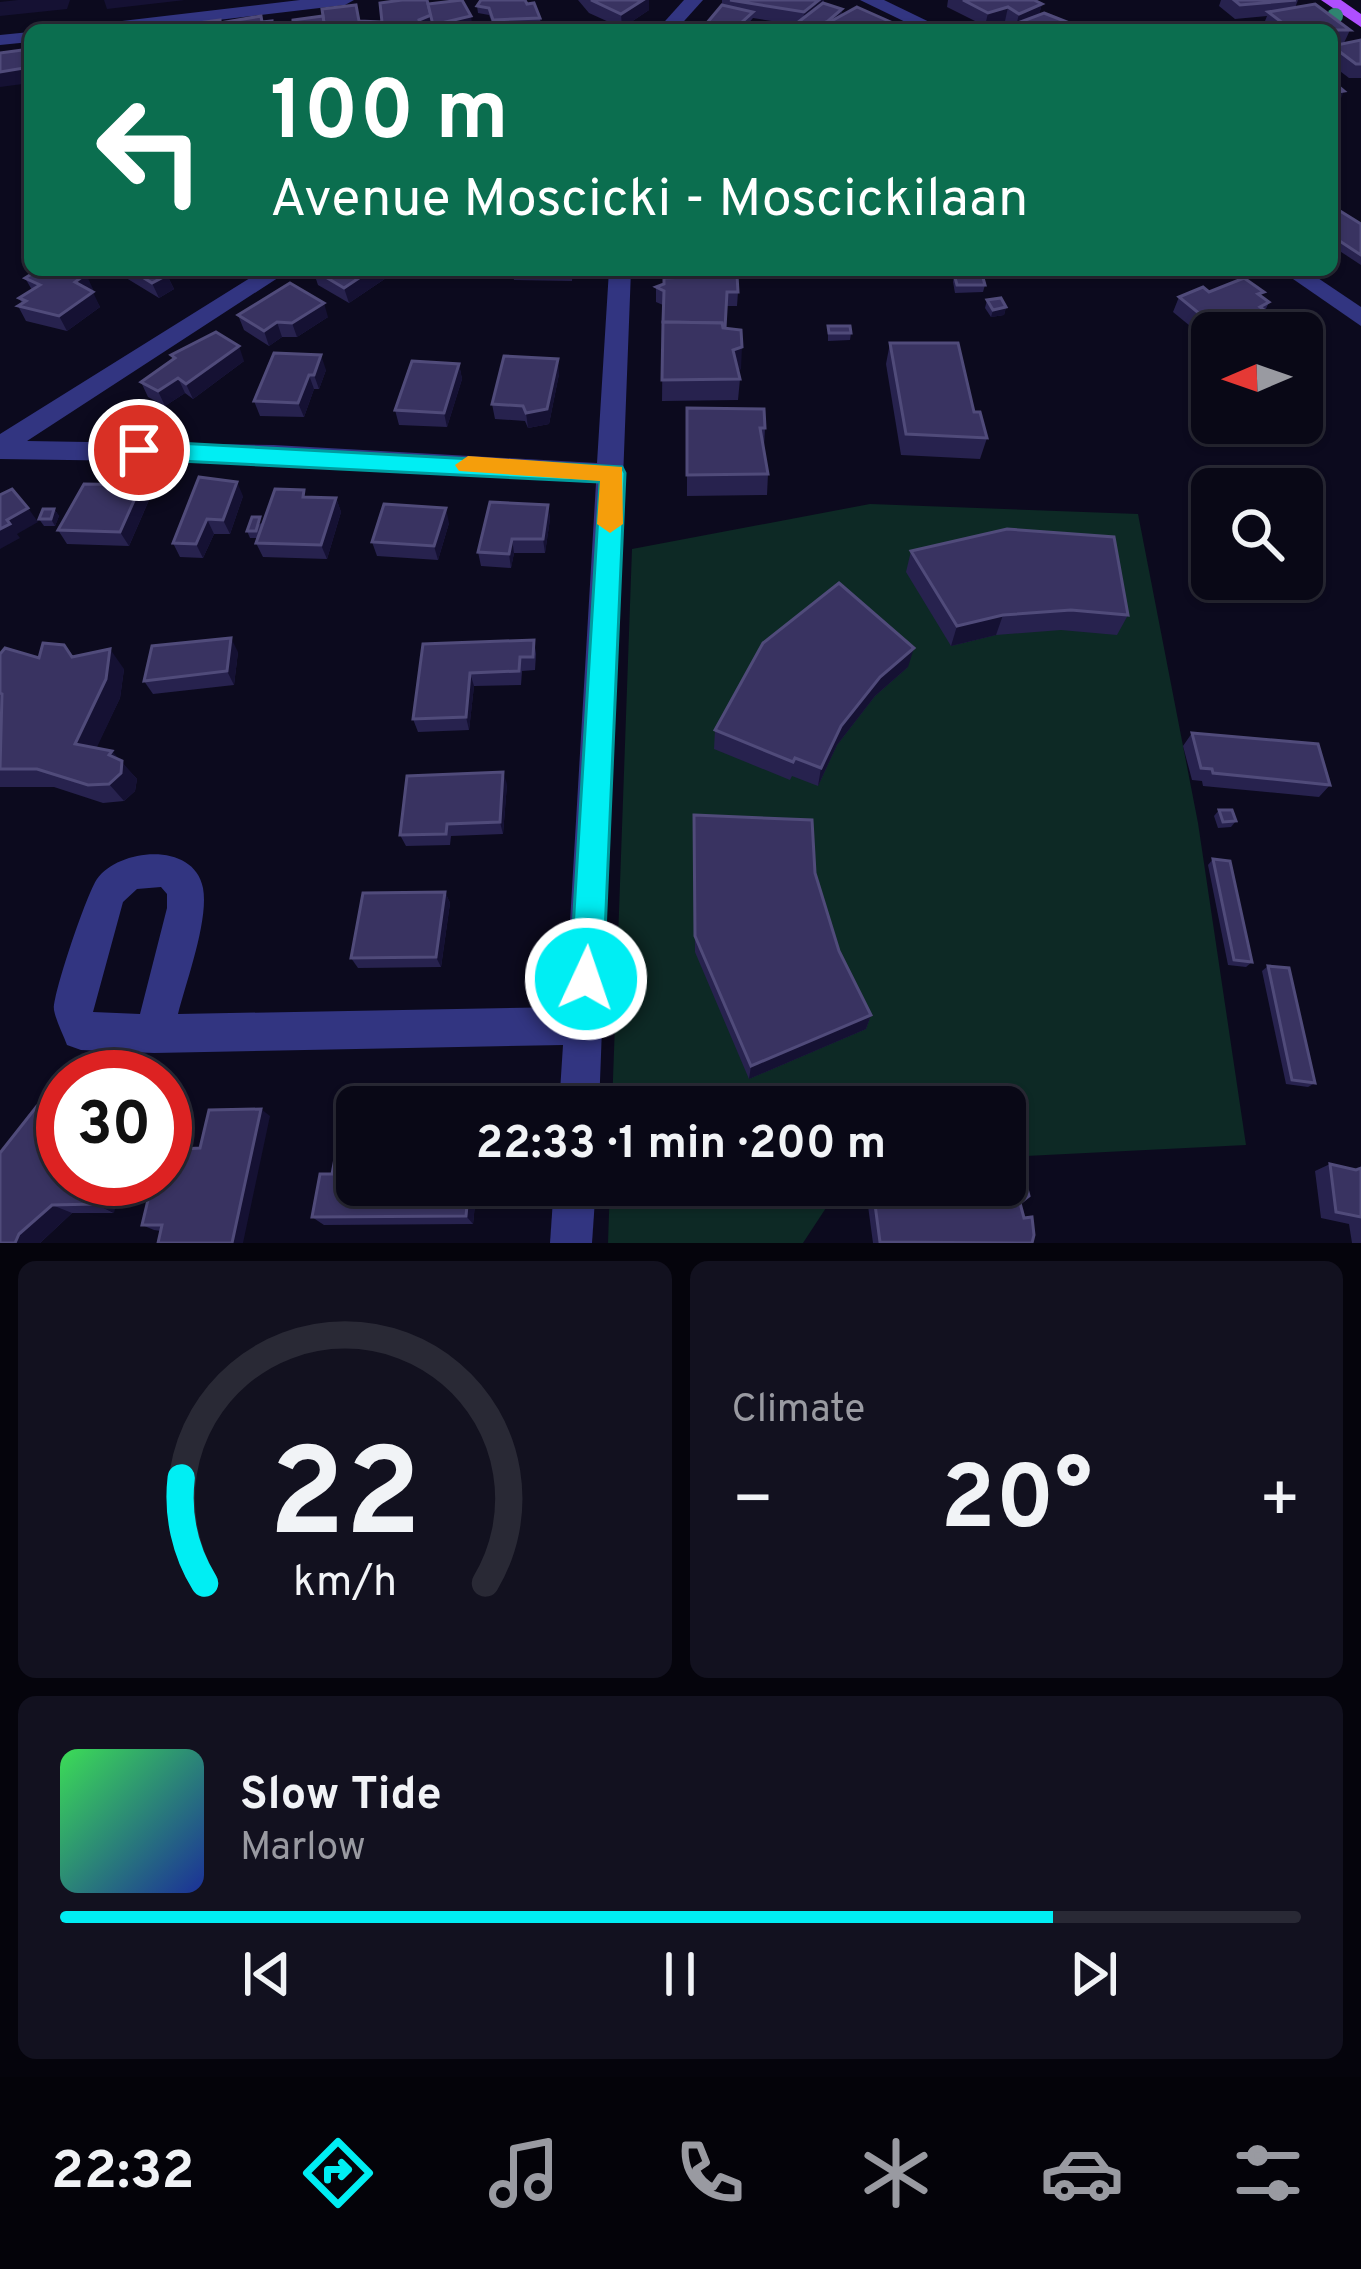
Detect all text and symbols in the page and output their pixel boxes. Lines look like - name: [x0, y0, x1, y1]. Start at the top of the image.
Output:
- text: 100 m: [270, 63, 509, 169]
- icon: left: [72, 72, 228, 228]
- text: Avenue Moscicki - Moscickilaan: [270, 167, 1028, 236]
- north arrow: [1191, 312, 1323, 444]
- map controls: [1191, 312, 1323, 600]
- pin: [88, 399, 190, 501]
- icon: arrive: [106, 417, 172, 483]
- button: search: [1191, 468, 1323, 600]
- position arrow: [523, 916, 649, 1042]
- speed limit sign: 30: [36, 1050, 192, 1206]
- text: 22:33 · 1 min · 200 m: [476, 1117, 886, 1174]
- text: Climate: [732, 1387, 865, 1436]
- text: 22: [268, 1422, 421, 1580]
- text: 20°: [940, 1447, 1092, 1560]
- text: −: [732, 1462, 774, 1545]
- text: +: [1258, 1462, 1301, 1545]
- text: km/h: [293, 1556, 397, 1610]
- text: Slow Tide: [240, 1768, 442, 1825]
- text: Marlow: [240, 1825, 366, 1874]
- icon: previous: [234, 1941, 300, 2007]
- icon: pause: [647, 1941, 713, 2007]
- icon: next: [1061, 1941, 1127, 2007]
- icon: directions: [296, 2131, 380, 2215]
- icon: music: [482, 2131, 566, 2215]
- icon: phone: [668, 2131, 752, 2215]
- icon: climate: [854, 2131, 938, 2215]
- icon: car: [1040, 2131, 1124, 2215]
- icon: filters: [1226, 2131, 1310, 2215]
- text: 22:32: [51, 2139, 194, 2208]

